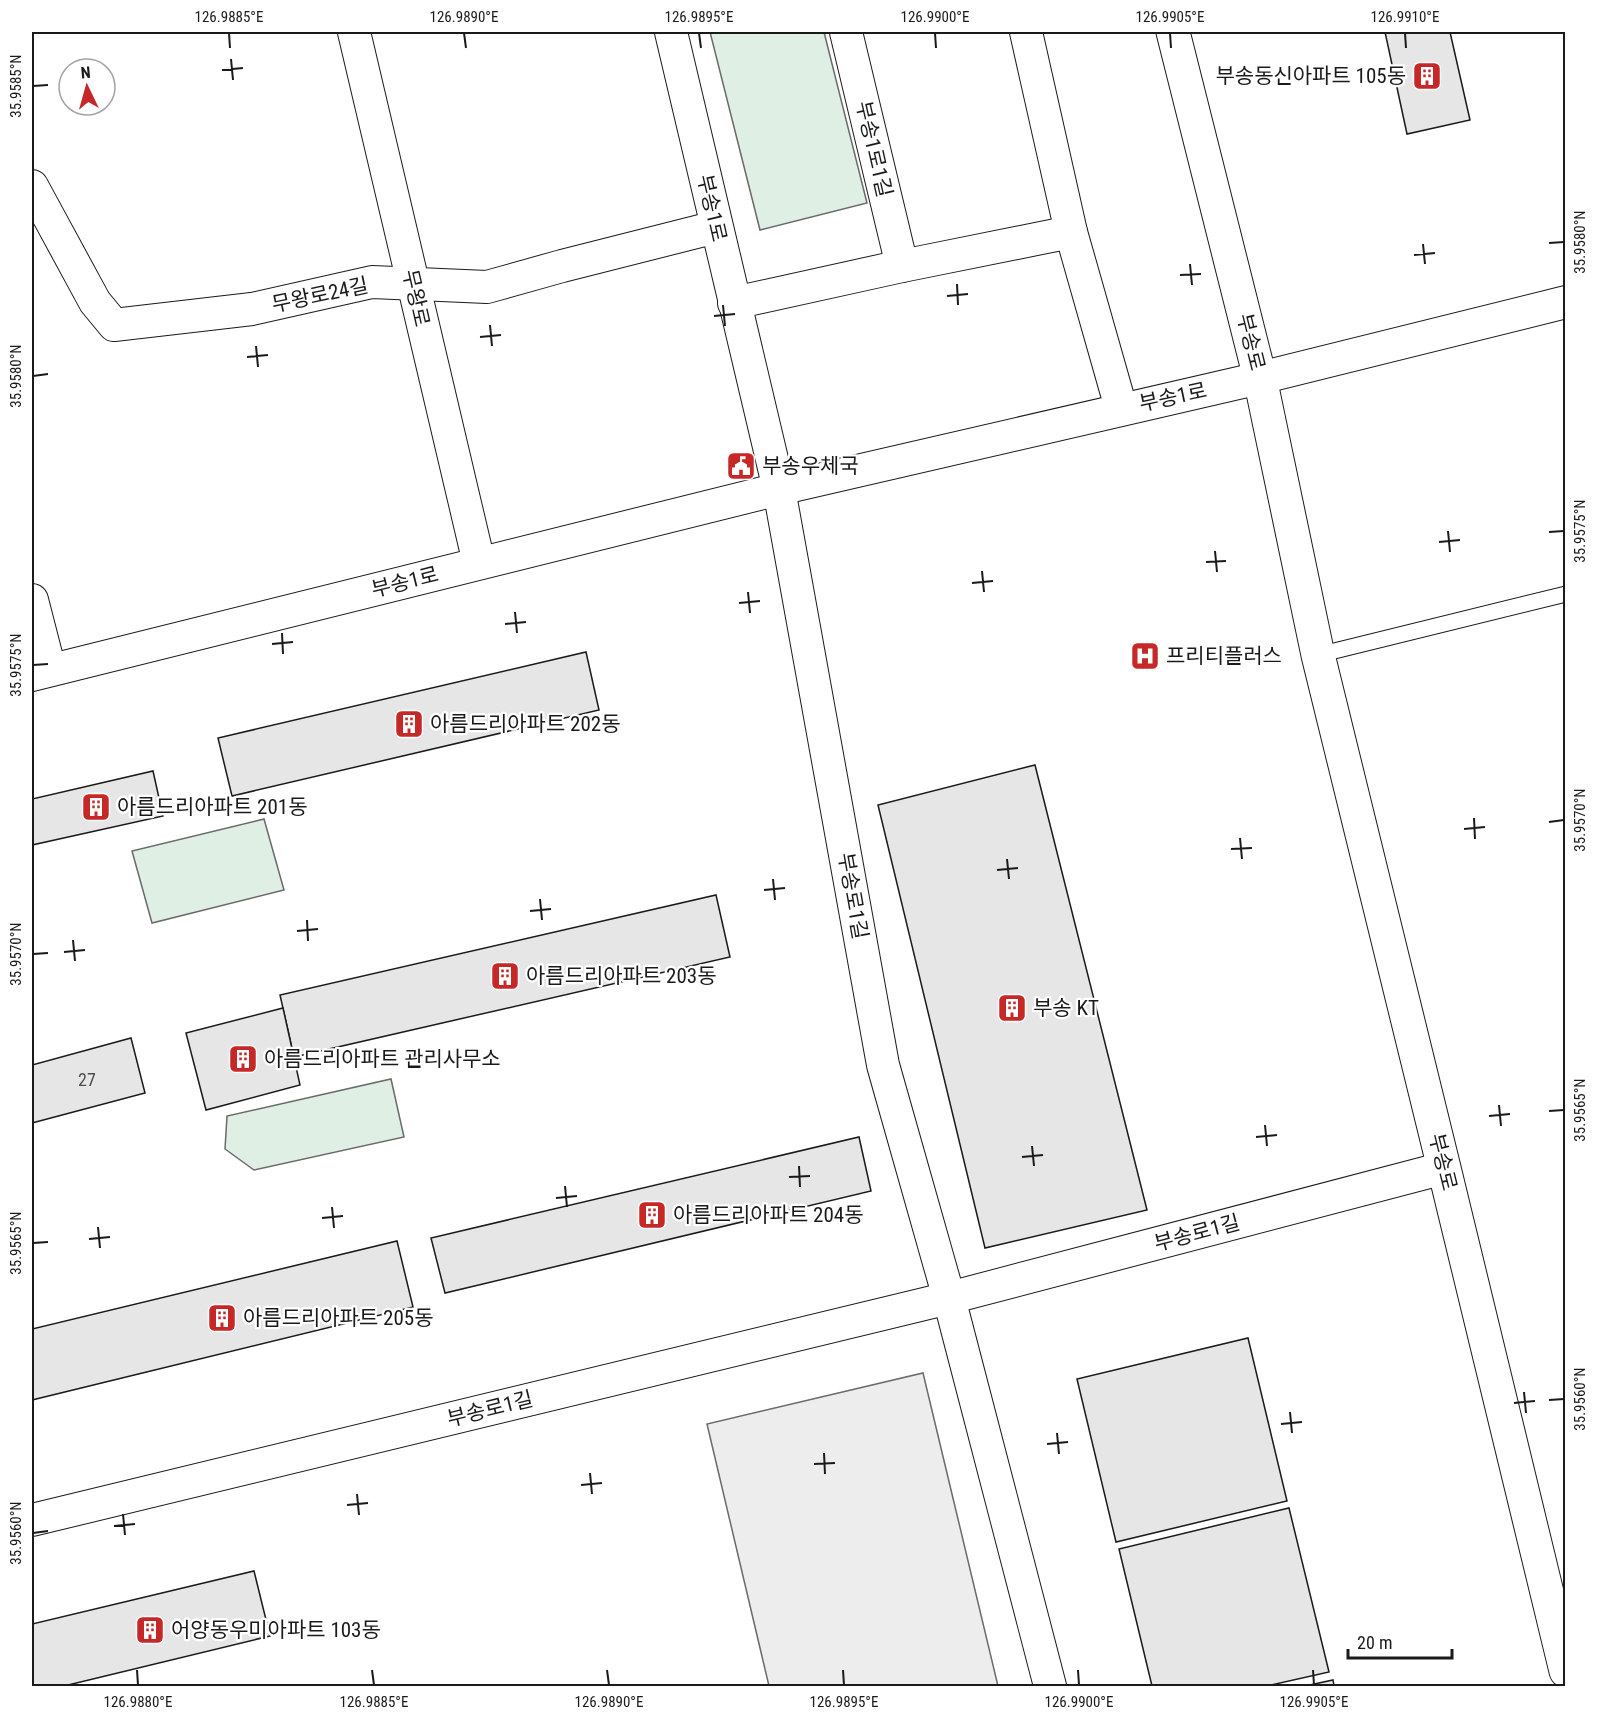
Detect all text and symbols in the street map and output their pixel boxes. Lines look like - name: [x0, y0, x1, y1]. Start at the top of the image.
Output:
- text: 126.9885°E: [195, 8, 263, 26]
- text: 126.9890°E: [430, 8, 498, 26]
- text: 126.9895°E: [665, 8, 733, 26]
- text: 126.9900°E: [901, 8, 969, 26]
- text: 126.9905°E: [1136, 8, 1204, 26]
- text: 126.9910°E: [1371, 8, 1439, 26]
- text: 35.9585°N: [7, 54, 25, 118]
- north arrow: [57, 57, 117, 117]
- building icon: 부송동신아파트 105동: [1411, 60, 1443, 92]
- text: N: [80, 63, 91, 82]
- place label: 부송동신아파트 105동: [1216, 64, 1406, 88]
- street label: 부송1로1길: [851, 99, 897, 199]
- street label: 부송1로: [693, 172, 731, 244]
- text: 35.9580°N: [1571, 210, 1589, 274]
- street label: 무왕로: [398, 267, 434, 329]
- street label: 무왕로24길: [270, 273, 370, 317]
- street label: 부송로: [1232, 311, 1270, 373]
- text: 35.9580°N: [7, 344, 25, 408]
- street label: 부송1로: [1137, 378, 1209, 416]
- public building icon: 부송우체국: [725, 450, 757, 482]
- place label: 부송우체국: [762, 454, 859, 478]
- text: 35.9575°N: [1571, 499, 1589, 563]
- street label: 부송1로: [369, 562, 441, 602]
- text: 35.9575°N: [7, 633, 25, 697]
- hospital icon: 프리티플러스: [1129, 640, 1161, 672]
- place label: 프리티플러스: [1166, 644, 1282, 668]
- building icon: 아름드리아파트 202동: [393, 708, 425, 740]
- place label: 아름드리아파트 202동: [430, 712, 620, 736]
- text: 35.9570°N: [1571, 788, 1589, 852]
- building icon: 아름드리아파트 201동: [80, 791, 112, 823]
- place label: 아름드리아파트 201동: [117, 795, 307, 819]
- street label: 부송로1길: [834, 851, 872, 941]
- text: 35.9570°N: [7, 922, 25, 986]
- building icon: 아름드리아파트 203동: [489, 960, 521, 992]
- place label: 아름드리아파트 203동: [526, 964, 716, 988]
- building icon: 부송 KT: [996, 992, 1028, 1024]
- place label: 부송 KT: [1033, 996, 1099, 1020]
- building icon: 아름드리아파트 관리사무소: [227, 1043, 259, 1075]
- place label: 아름드리아파트 관리사무소: [264, 1047, 501, 1071]
- house number: 27: [78, 1069, 96, 1090]
- text: 35.9565°N: [1571, 1078, 1589, 1142]
- street label: 부송로: [1424, 1131, 1462, 1193]
- building icon: 아름드리아파트 204동: [636, 1199, 668, 1231]
- place label: 아름드리아파트 204동: [673, 1203, 863, 1227]
- street label: 부송로1길: [1152, 1210, 1242, 1256]
- text: 35.9565°N: [7, 1211, 25, 1275]
- building icon: 아름드리아파트 205동: [206, 1302, 238, 1334]
- place label: 아름드리아파트 205동: [243, 1306, 433, 1330]
- text: 35.9560°N: [1571, 1367, 1589, 1431]
- street label: 부송로1길: [445, 1387, 535, 1431]
- text: 35.9560°N: [7, 1501, 25, 1565]
- building icon: 어양동우미아파트 103동: [134, 1614, 166, 1646]
- place label: 어양동우미아파트 103동: [171, 1618, 381, 1642]
- scale bar: [1348, 1622, 1452, 1660]
- text: 20 m: [1357, 1632, 1392, 1653]
- text: 126.9880°E: [104, 1693, 172, 1711]
- text: 126.9885°E: [340, 1693, 408, 1711]
- text: 126.9890°E: [575, 1693, 643, 1711]
- text: 126.9895°E: [810, 1693, 878, 1711]
- text: 126.9900°E: [1045, 1693, 1113, 1711]
- text: 126.9905°E: [1280, 1693, 1348, 1711]

